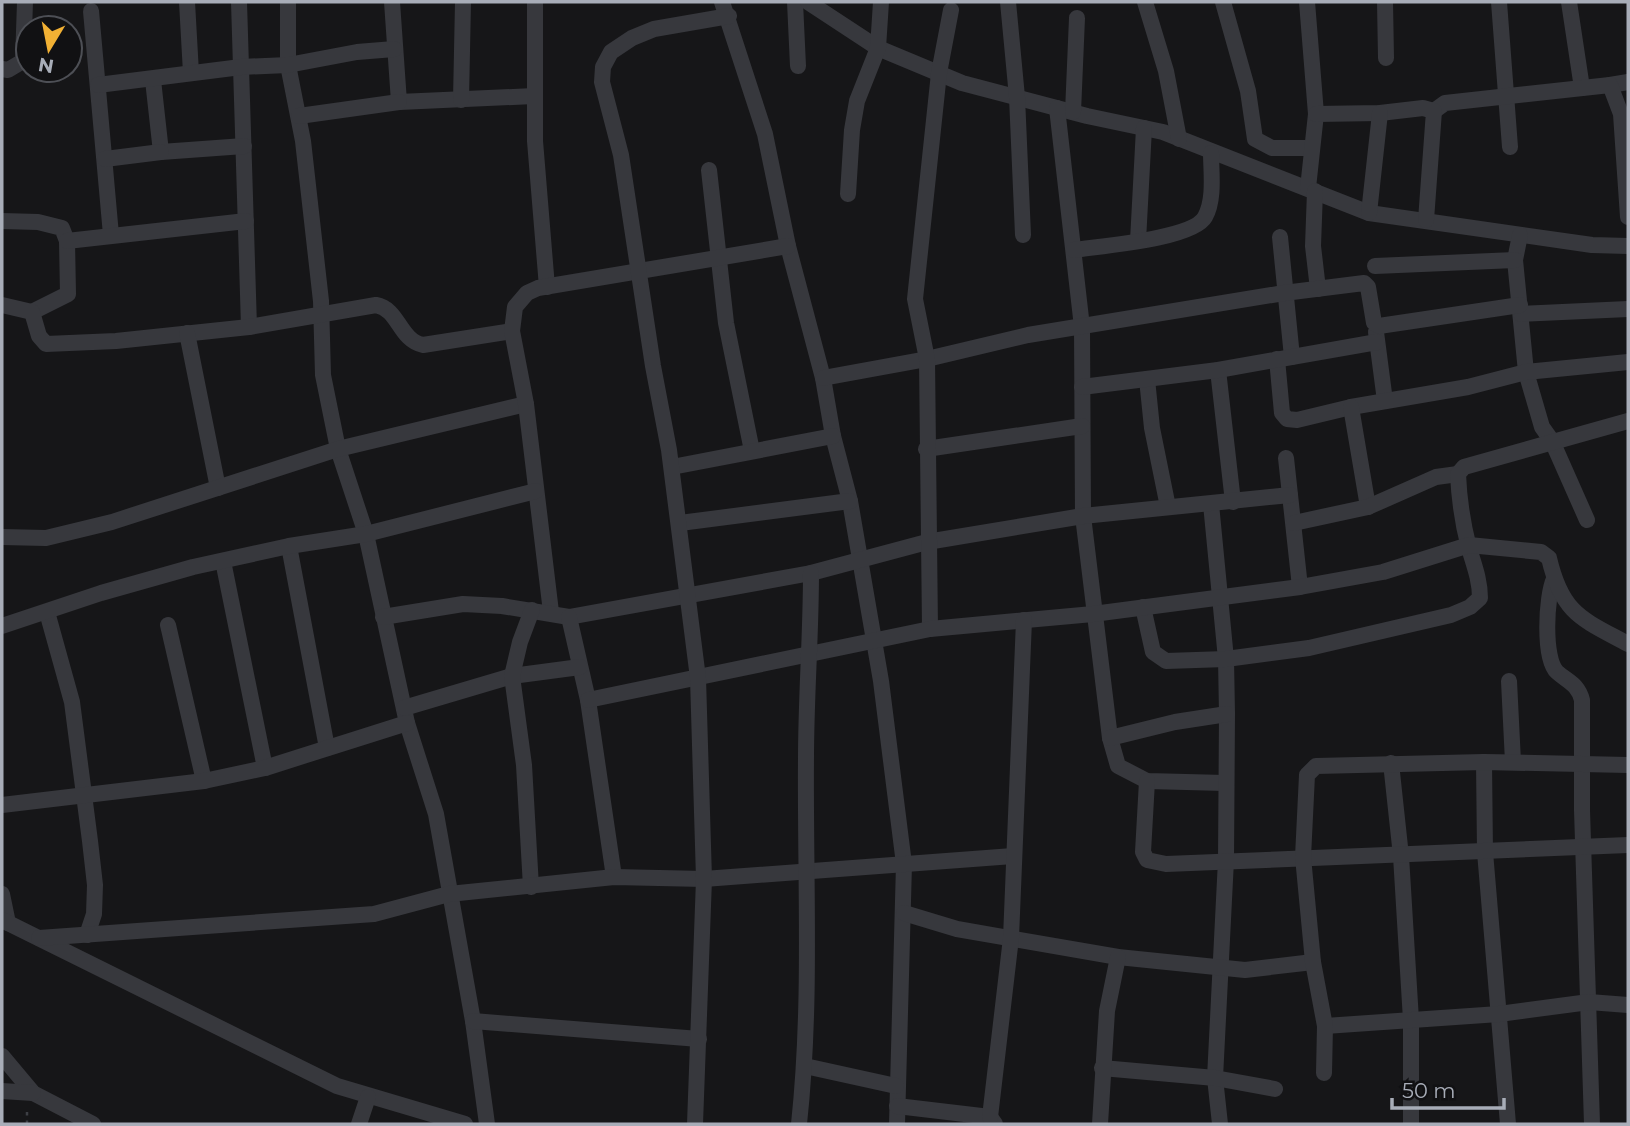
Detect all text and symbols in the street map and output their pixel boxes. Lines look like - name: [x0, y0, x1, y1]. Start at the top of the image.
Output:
- north arrow: [14, 14, 84, 84]
- text: N: [37, 53, 56, 78]
- scale bar: [1392, 1066, 1504, 1110]
- text: 50 m: [1402, 1078, 1456, 1103]

